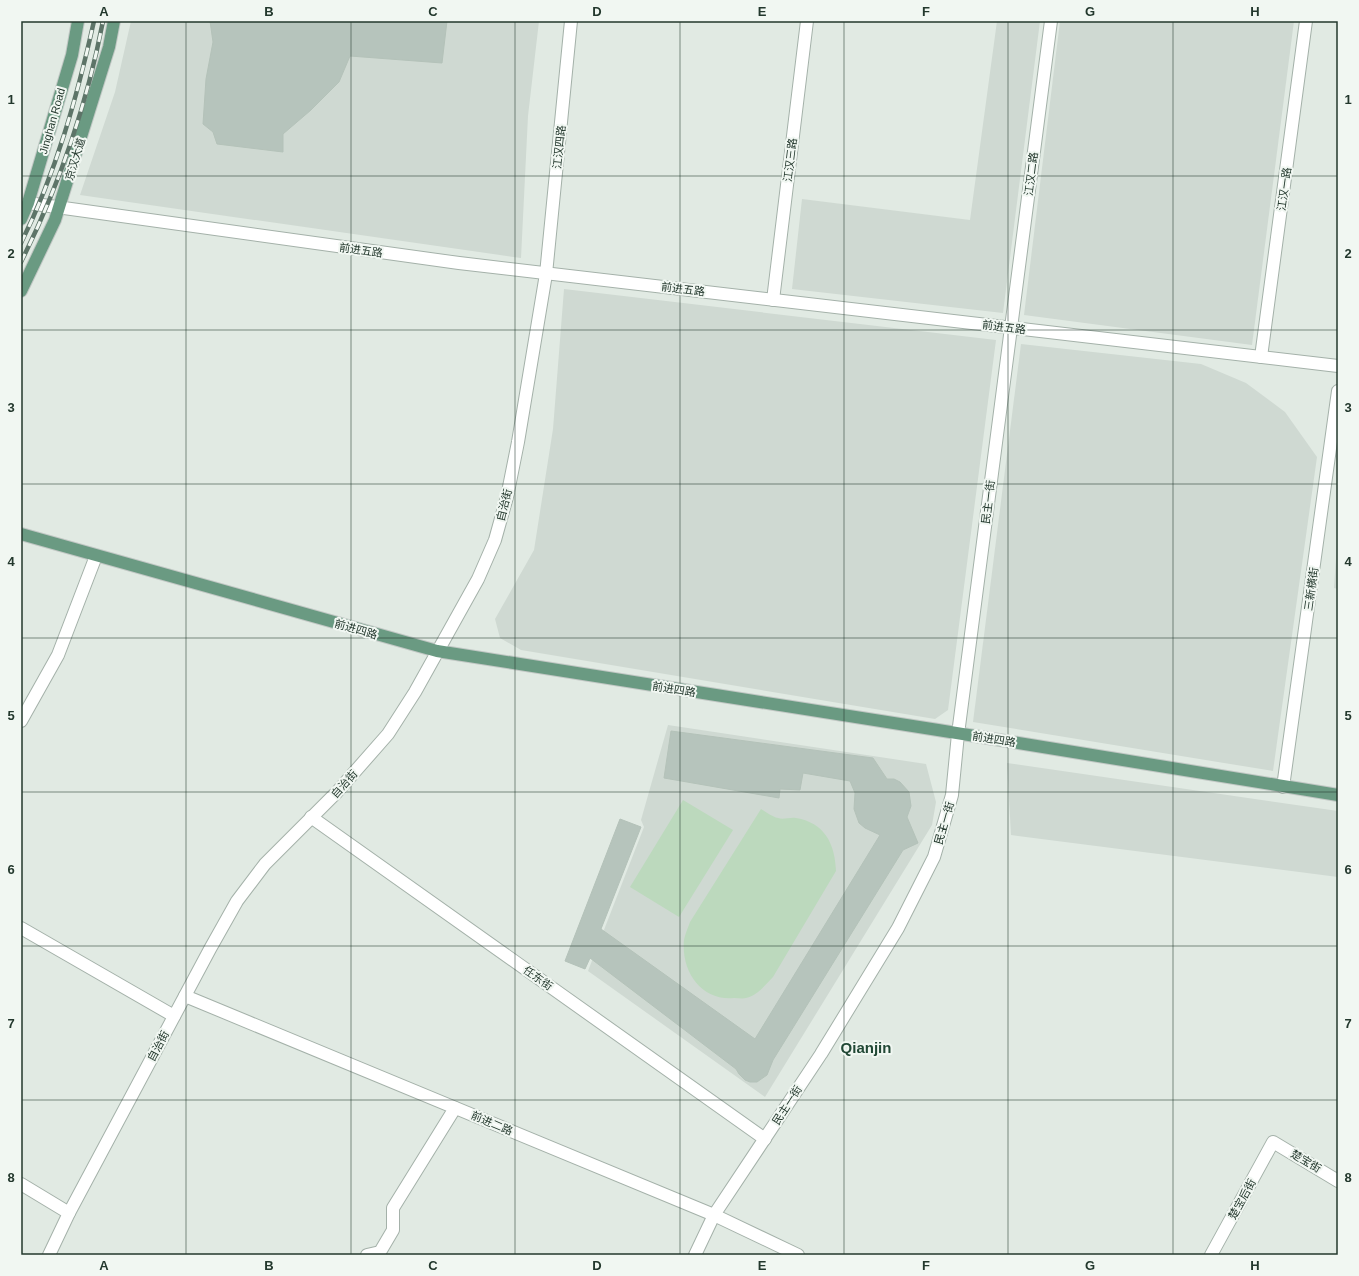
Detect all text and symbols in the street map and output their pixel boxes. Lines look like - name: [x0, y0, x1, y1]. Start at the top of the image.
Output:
- text: A: [99, 4, 109, 19]
- text: B: [264, 4, 274, 19]
- text: C: [428, 4, 438, 19]
- text: D: [592, 4, 602, 19]
- text: E: [758, 4, 767, 19]
- text: F: [922, 4, 930, 19]
- text: G: [1085, 4, 1095, 19]
- text: H: [1250, 4, 1260, 19]
- street label: Jinghan Road: [37, 87, 67, 155]
- text: 1: [7, 92, 15, 107]
- text: 1: [1344, 92, 1352, 107]
- street label: 江汉四路: [551, 124, 567, 170]
- street label: 京汉大道: [63, 136, 87, 182]
- street label: 江汉三路: [781, 137, 799, 183]
- street label: 江汉二路: [1022, 151, 1040, 197]
- street label: 江汉一路: [1275, 166, 1293, 212]
- street label: 前进五路: [338, 241, 384, 259]
- text: 2: [7, 246, 15, 261]
- text: 2: [1344, 246, 1352, 261]
- street label: 前进五路: [660, 280, 706, 298]
- street label: 前进五路: [981, 318, 1027, 336]
- text: 3: [7, 400, 15, 415]
- text: 3: [1344, 400, 1352, 415]
- street label: 民主一街: [979, 479, 997, 525]
- street label: 自治街: [494, 488, 514, 522]
- text: 4: [7, 554, 15, 569]
- text: 4: [1344, 554, 1352, 569]
- street label: 三新横街: [1302, 566, 1320, 612]
- street label: 前进四路: [333, 617, 379, 641]
- street label: 前进四路: [651, 680, 697, 698]
- text: 5: [7, 708, 15, 723]
- text: 5: [1344, 708, 1352, 723]
- street label: 前进四路: [971, 730, 1017, 748]
- street label: 自治街: [329, 768, 359, 800]
- street label: 民主一街: [932, 800, 956, 846]
- text: 6: [7, 862, 15, 877]
- text: 6: [1344, 862, 1352, 877]
- street label: 任东街: [521, 964, 555, 992]
- text: 7: [7, 1016, 15, 1031]
- text: 7: [1344, 1016, 1352, 1031]
- street label: 自治街: [145, 1029, 171, 1063]
- district label: Qianjin: [841, 1039, 891, 1056]
- street label: 民主一街: [770, 1083, 804, 1127]
- street label: 前进二路: [469, 1109, 515, 1137]
- street label: 楚宝街: [1289, 1147, 1323, 1175]
- text: 8: [7, 1170, 15, 1185]
- text: 8: [1344, 1170, 1352, 1185]
- street label: 楚宝后街: [1226, 1177, 1258, 1221]
- text: A: [99, 1258, 109, 1273]
- text: B: [264, 1258, 274, 1273]
- text: C: [428, 1258, 438, 1273]
- text: D: [592, 1258, 602, 1273]
- text: E: [758, 1258, 767, 1273]
- text: F: [922, 1258, 930, 1273]
- text: G: [1085, 1258, 1095, 1273]
- text: H: [1250, 1258, 1260, 1273]

